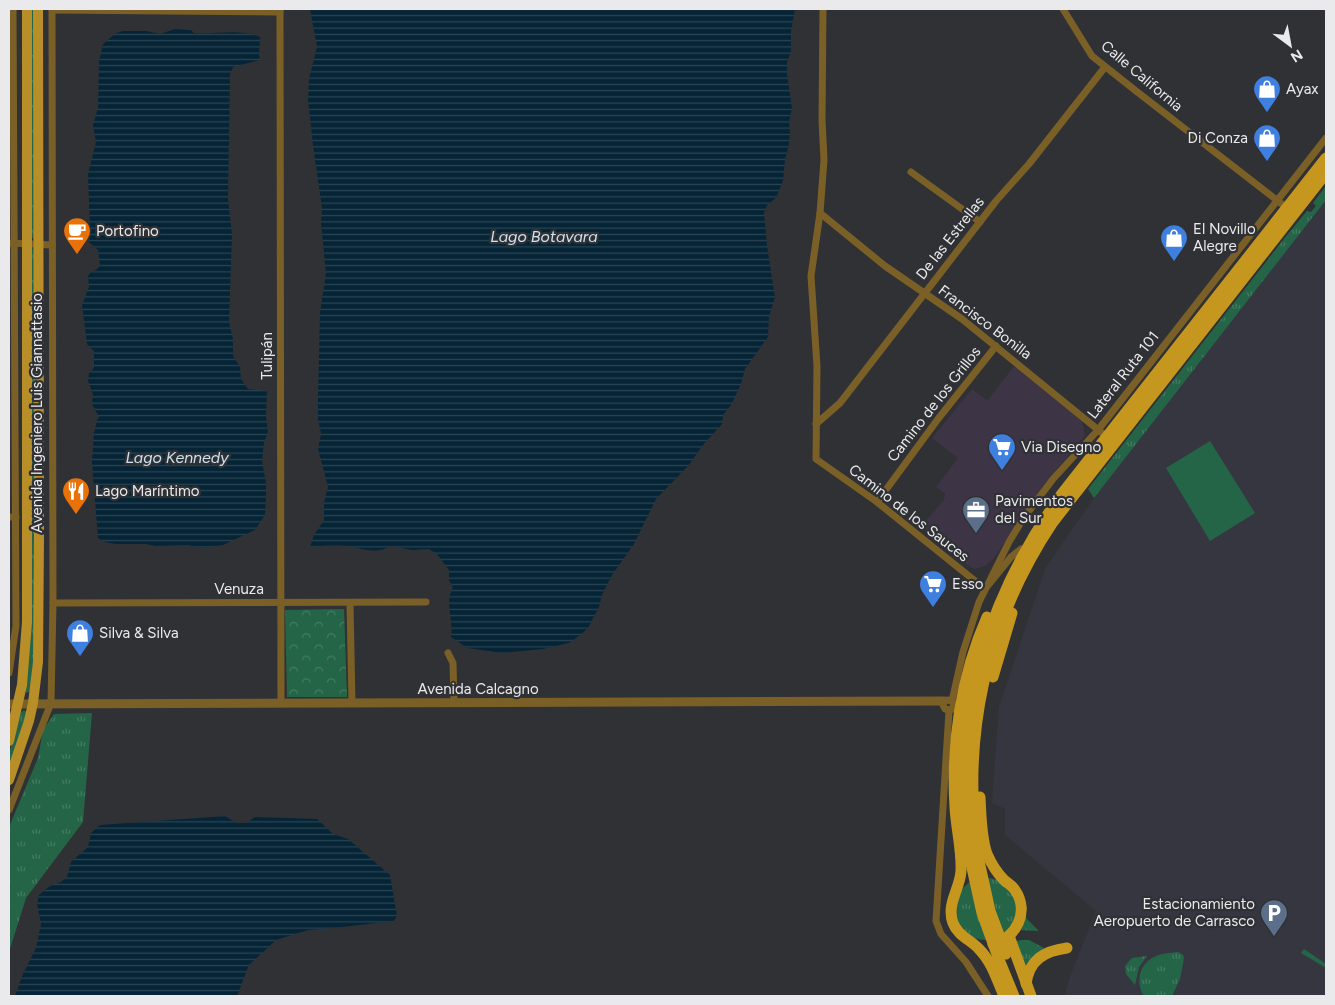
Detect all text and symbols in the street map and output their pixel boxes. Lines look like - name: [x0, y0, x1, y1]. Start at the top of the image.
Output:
- north arrow: [1265, 20, 1315, 70]
- street label: Calle California: [1098, 37, 1186, 115]
- text: N: [1288, 46, 1306, 66]
- shop icon: Ayax: [1252, 74, 1282, 113]
- place label: Ayax: [1286, 80, 1318, 98]
- shop icon: Di Conza: [1252, 123, 1282, 162]
- place label: Di Conza: [1188, 129, 1248, 147]
- street label: De las Estrellas: [912, 193, 988, 283]
- cafe icon: Portofino: [62, 216, 92, 255]
- place label: El Novillo Alegre: [1193, 220, 1256, 255]
- place label: Portofino: [96, 222, 159, 240]
- shop icon: El Novillo Alegre: [1159, 223, 1189, 262]
- water label: Lago Botavara: [490, 227, 598, 246]
- street label: Francisco Bonilla: [935, 281, 1035, 363]
- street label: Avenida Ingeniero Luis Giannattasio: [28, 293, 46, 533]
- street label: Lateral Ruta 101: [1083, 328, 1163, 422]
- street label: Tulipán: [258, 332, 276, 380]
- street label: Camino de los Grillos: [883, 343, 985, 465]
- supermarket icon: Via Disegno: [987, 432, 1017, 471]
- place label: Via Disegno: [1021, 438, 1101, 456]
- water label: Lago Kennedy: [125, 448, 229, 467]
- street label: Camino de los Sauces: [845, 461, 973, 565]
- restaurant icon: Lago Maríntimo: [61, 476, 91, 515]
- place label: Lago Maríntimo: [95, 482, 200, 500]
- place label: Pavimentos del Sur: [995, 492, 1073, 527]
- office icon: Pavimentos del Sur: [961, 495, 991, 534]
- supermarket icon: Esso: [918, 569, 948, 608]
- place label: Esso: [952, 575, 984, 593]
- street label: Venuza: [214, 580, 264, 598]
- shop icon: Silva & Silva: [65, 618, 95, 657]
- place label: Silva & Silva: [99, 624, 179, 642]
- street label: Avenida Calcagno: [417, 680, 539, 698]
- place label: Estacionamiento Aeropuerto de Carrasco: [1094, 895, 1255, 930]
- parking icon: Estacionamiento Aeropuerto de Carrasco: [1259, 898, 1289, 937]

